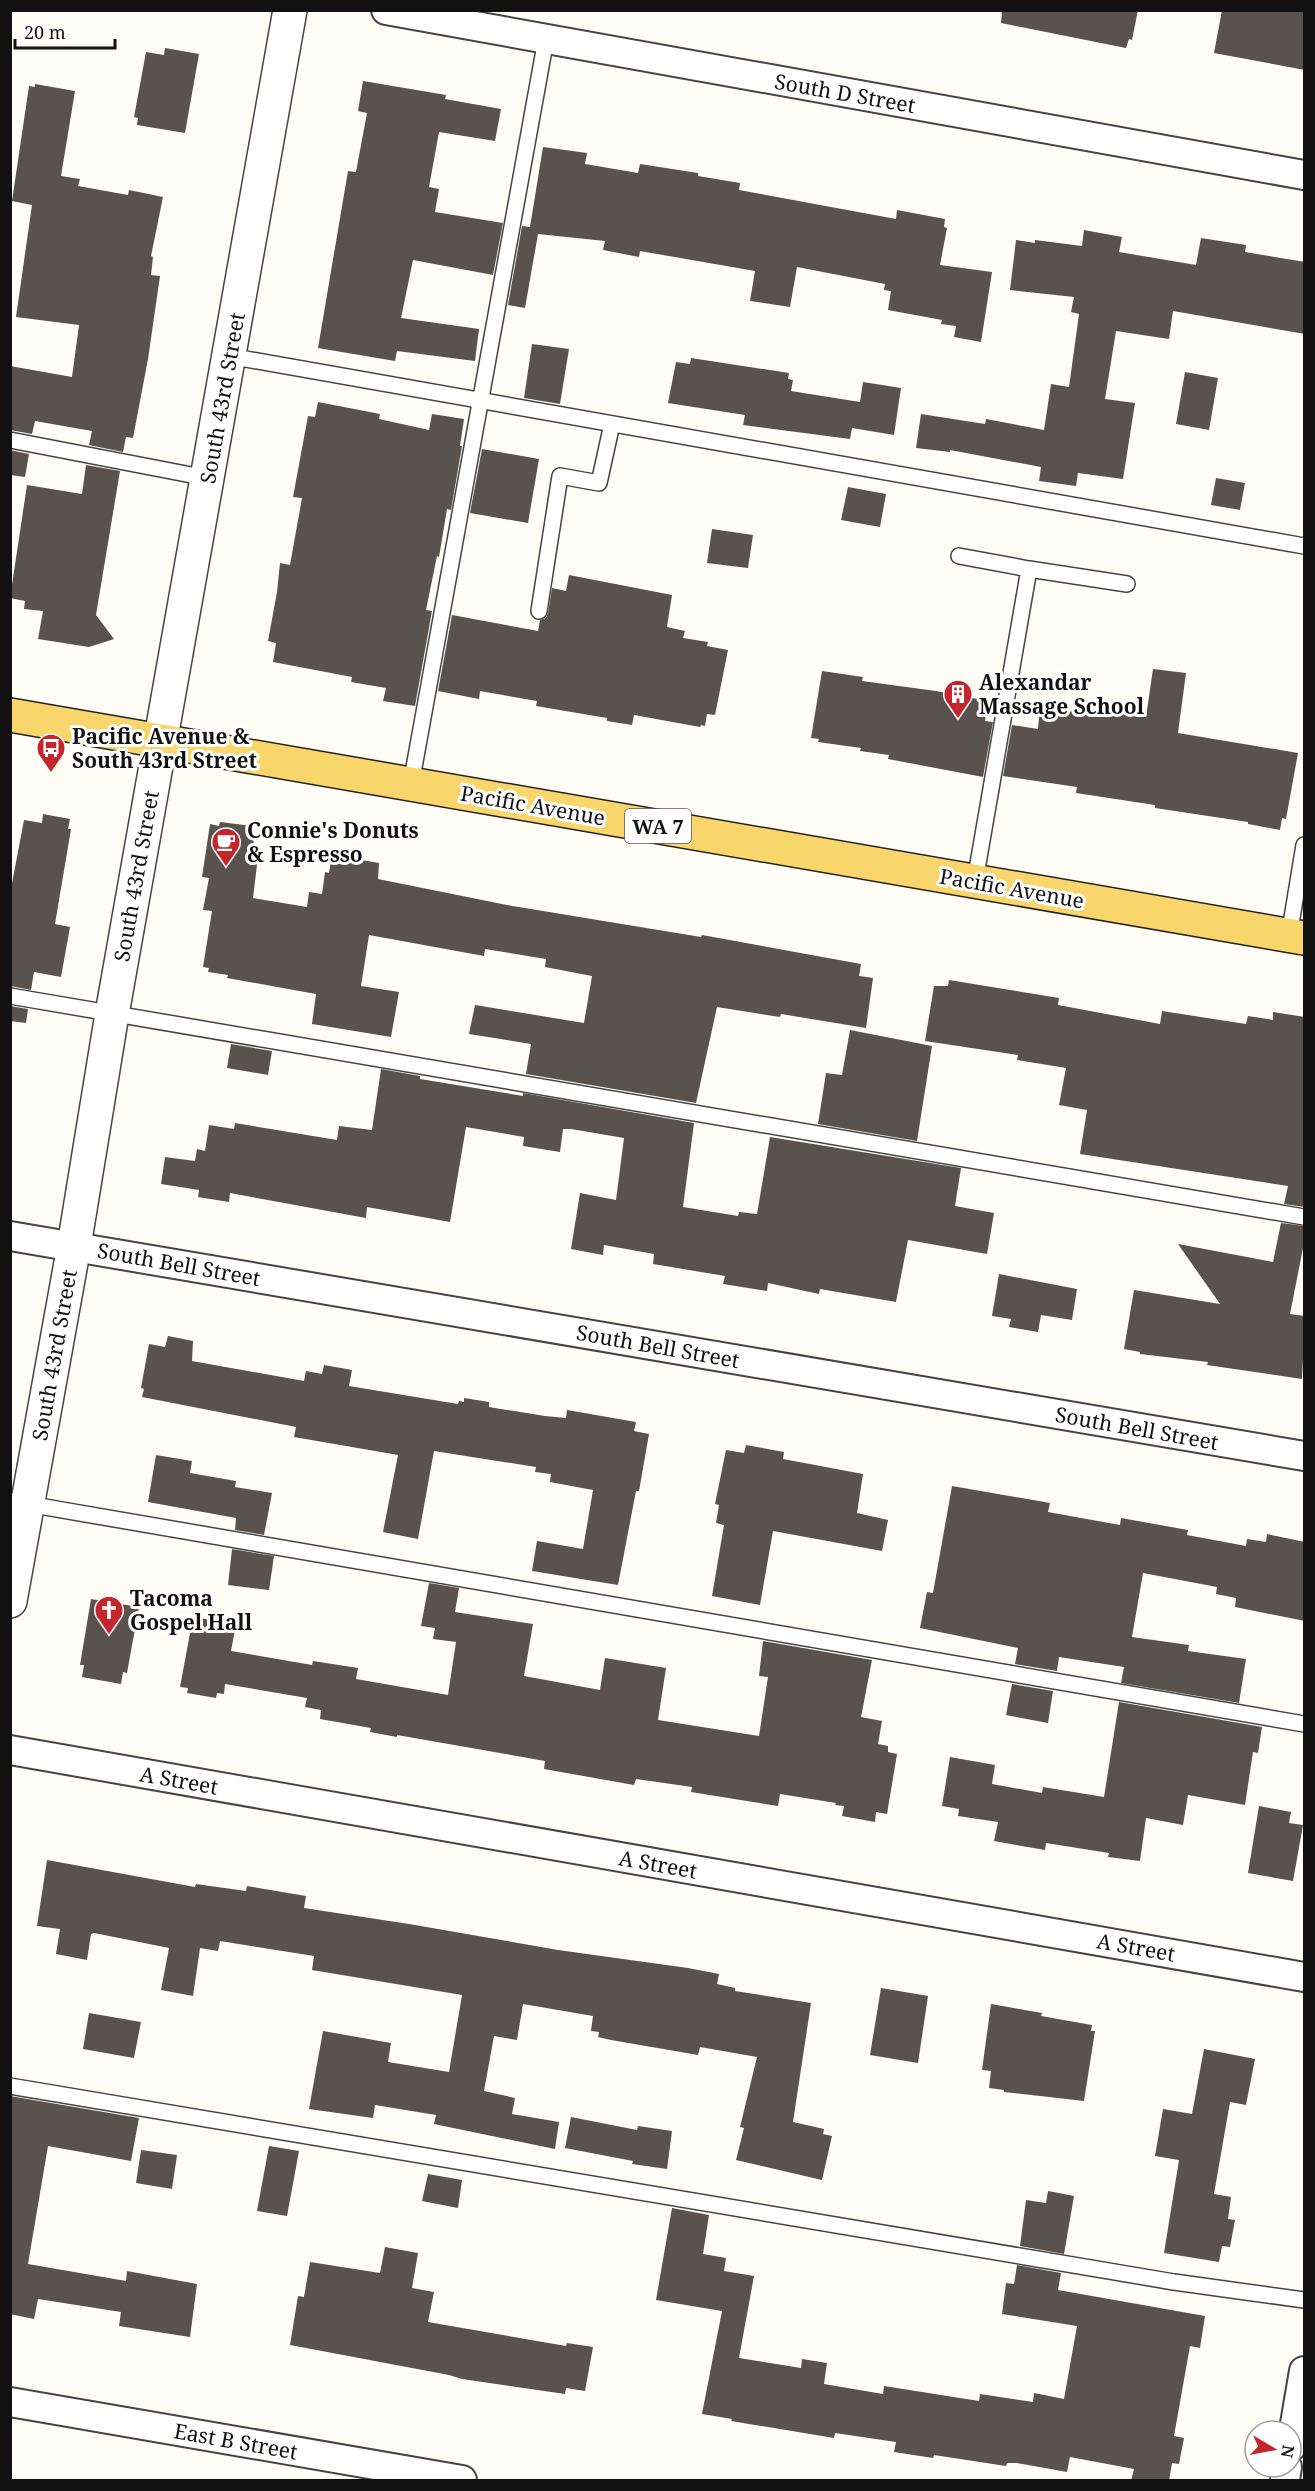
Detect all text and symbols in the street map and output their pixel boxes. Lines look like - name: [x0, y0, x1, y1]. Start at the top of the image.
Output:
- scale bar: [15, 12, 116, 50]
- text: 20 m: [24, 20, 66, 44]
- street label: South D Street: [772, 67, 918, 119]
- street label: South 43rd Street: [193, 310, 251, 486]
- place label: Alexandar Massage School: [979, 668, 1145, 720]
- building icon: Alexandar Massage School: [942, 678, 974, 720]
- place label: Pacific Avenue & South 43rd Street: [72, 722, 258, 774]
- bus stop icon: Pacific Avenue & South 43rd Street: [35, 732, 67, 774]
- street label: Pacific Avenue: [459, 779, 607, 831]
- street label: South 43rd Street: [107, 788, 165, 964]
- road number: WA 7: [625, 809, 691, 843]
- place label: Connie's Donuts & Espresso: [247, 816, 419, 868]
- cafe icon: Connie's Donuts & Espresso: [210, 826, 242, 868]
- street label: Pacific Avenue: [938, 862, 1086, 914]
- street label: South Bell Street: [95, 1236, 263, 1292]
- street label: South 43rd Street: [25, 1267, 83, 1443]
- street label: South Bell Street: [574, 1318, 742, 1374]
- street label: South Bell Street: [1053, 1400, 1221, 1456]
- place label: Tacoma Gospel Hall: [130, 1584, 253, 1636]
- church icon: Tacoma Gospel Hall: [93, 1594, 125, 1636]
- street label: A Street: [138, 1759, 220, 1801]
- street label: A Street: [617, 1843, 699, 1885]
- street label: A Street: [1095, 1926, 1177, 1968]
- street label: East B Street: [172, 2416, 300, 2466]
- north arrow: [1243, 2419, 1303, 2479]
- text: N: [1276, 2443, 1300, 2460]

